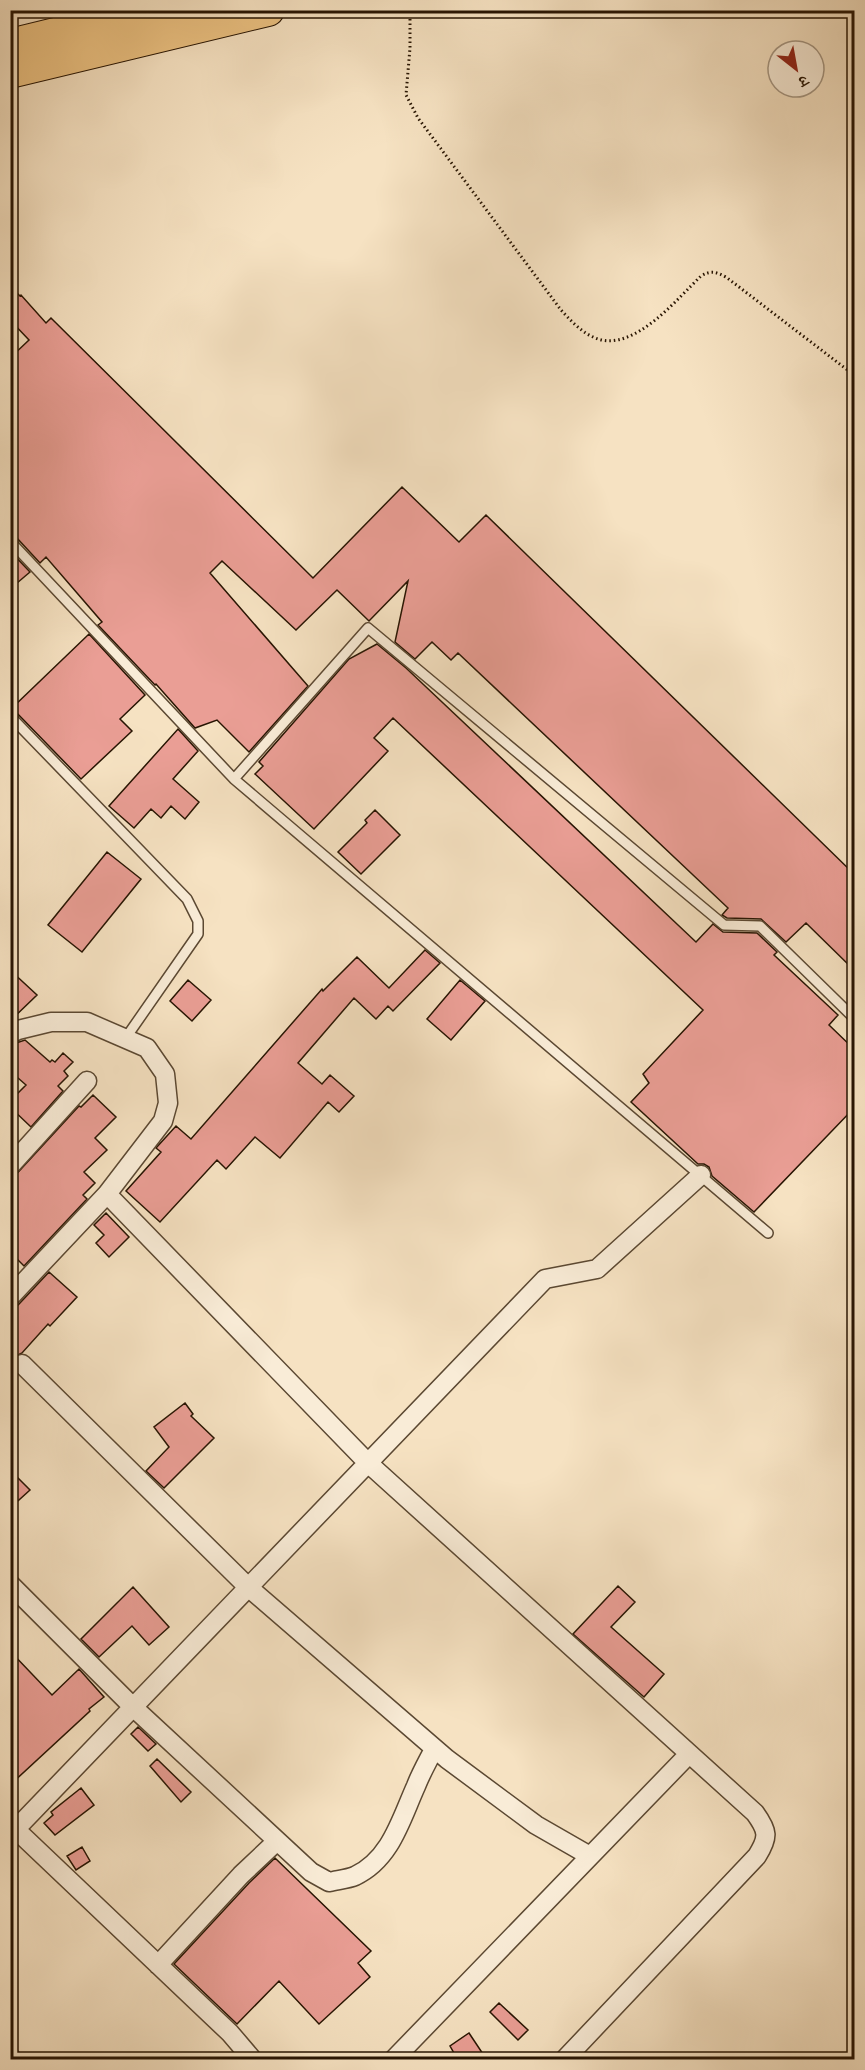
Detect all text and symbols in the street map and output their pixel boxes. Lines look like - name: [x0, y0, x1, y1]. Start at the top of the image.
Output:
- north arrow: [766, 39, 826, 99]
- text: उ: [793, 71, 813, 93]

